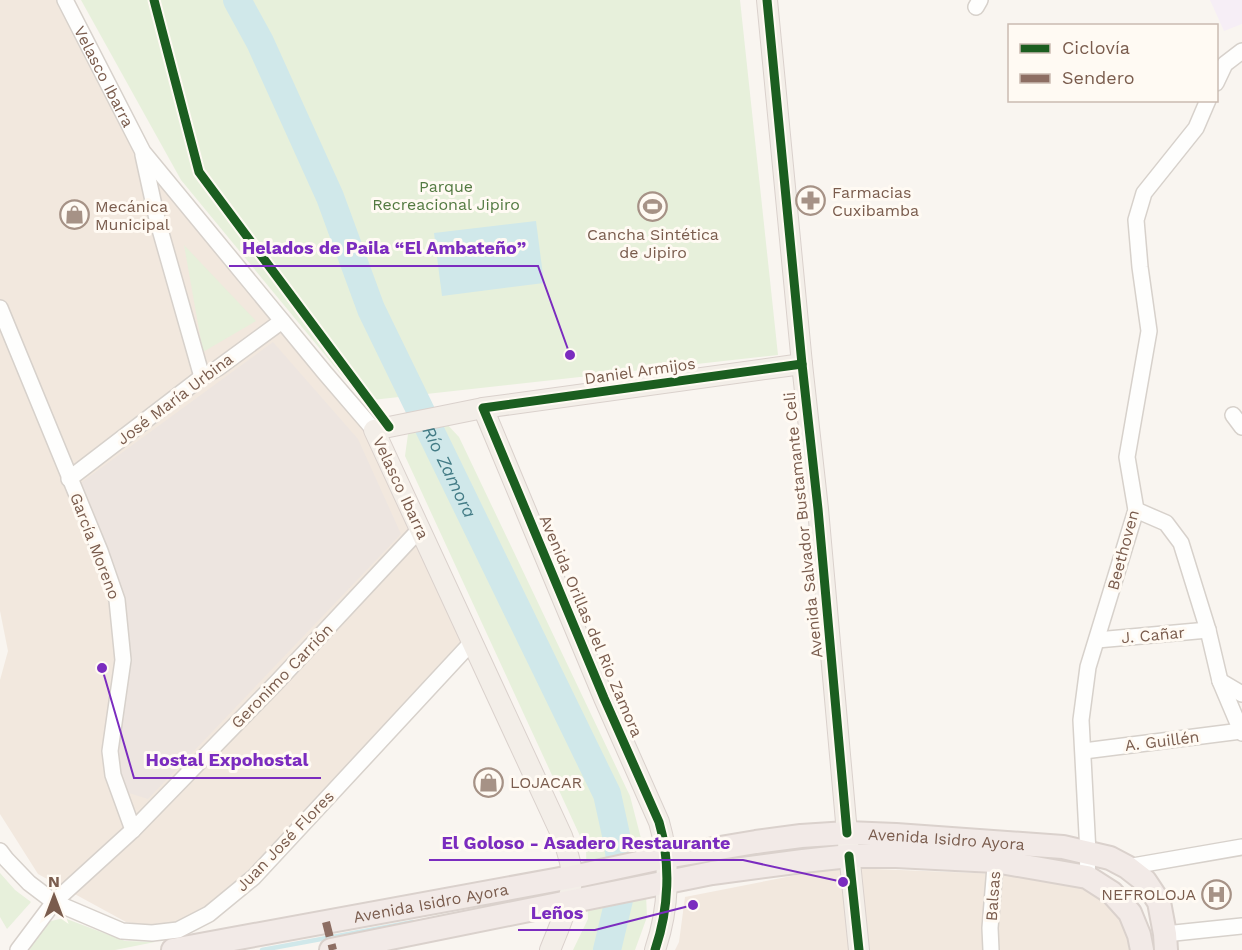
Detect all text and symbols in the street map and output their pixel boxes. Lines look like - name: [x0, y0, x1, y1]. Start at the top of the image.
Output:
- street label: Velasco Ibarra: [70, 23, 138, 130]
- legend: [1008, 24, 1218, 102]
- text: Ciclovía: [1062, 37, 1130, 58]
- text: Sendero: [1062, 67, 1135, 88]
- park label: Parque Recreacional Jipiro: [372, 177, 520, 214]
- place label: Farmacias Cuxibamba: [832, 183, 919, 220]
- pharmacy icon: Farmacias Cuxibamba: [795, 185, 827, 217]
- sports icon: Cancha Sintética de Jipiro: [637, 190, 669, 222]
- place label: Mecánica Municipal: [95, 197, 170, 234]
- shop icon: Mecánica Municipal: [58, 199, 90, 231]
- place label: Cancha Sintética de Jipiro: [587, 225, 719, 262]
- callout: Helados de Paila “El Ambateño”: [229, 230, 538, 266]
- text: Helados de Paila “El Ambateño”: [242, 237, 526, 258]
- street label: José María Urbina: [113, 349, 237, 449]
- street label: Daniel Armijos: [583, 354, 697, 388]
- street label: Avenida Salvador Bustamante Celi: [780, 391, 826, 659]
- water label: Río Zamora: [419, 422, 481, 521]
- street label: Velasco Ibarra: [369, 434, 433, 542]
- street label: García Moreno: [66, 490, 124, 602]
- street label: Beethoven: [1103, 508, 1143, 592]
- street label: Avenida Orillas del Rio Zamora: [535, 512, 647, 740]
- street label: Geronimo Carrión: [227, 620, 337, 732]
- street label: J. Cañar: [1120, 623, 1186, 647]
- street label: A. Guillén: [1124, 727, 1200, 755]
- callout: Hostal Expohostal: [134, 742, 321, 778]
- text: Hostal Expohostal: [146, 749, 308, 770]
- shop icon: LOJACAR: [473, 766, 505, 798]
- place label: LOJACAR: [510, 773, 582, 792]
- street label: Juan José Flores: [232, 787, 338, 895]
- callout: El Goloso - Asadero Restaurante: [429, 824, 743, 860]
- street label: Avenida Isidro Ayora: [868, 824, 1025, 854]
- text: El Goloso - Asadero Restaurante: [441, 832, 731, 853]
- north arrow: [24, 866, 84, 926]
- street label: Balsas: [982, 870, 1004, 922]
- text: N: [48, 872, 60, 891]
- hospital icon: NEFROLOJA: [1201, 878, 1233, 910]
- street label: Avenida Isidro Ayora: [352, 879, 510, 926]
- place label: NEFROLOJA: [1101, 885, 1196, 904]
- callout: Leños: [518, 894, 595, 930]
- text: Leños: [531, 902, 584, 923]

